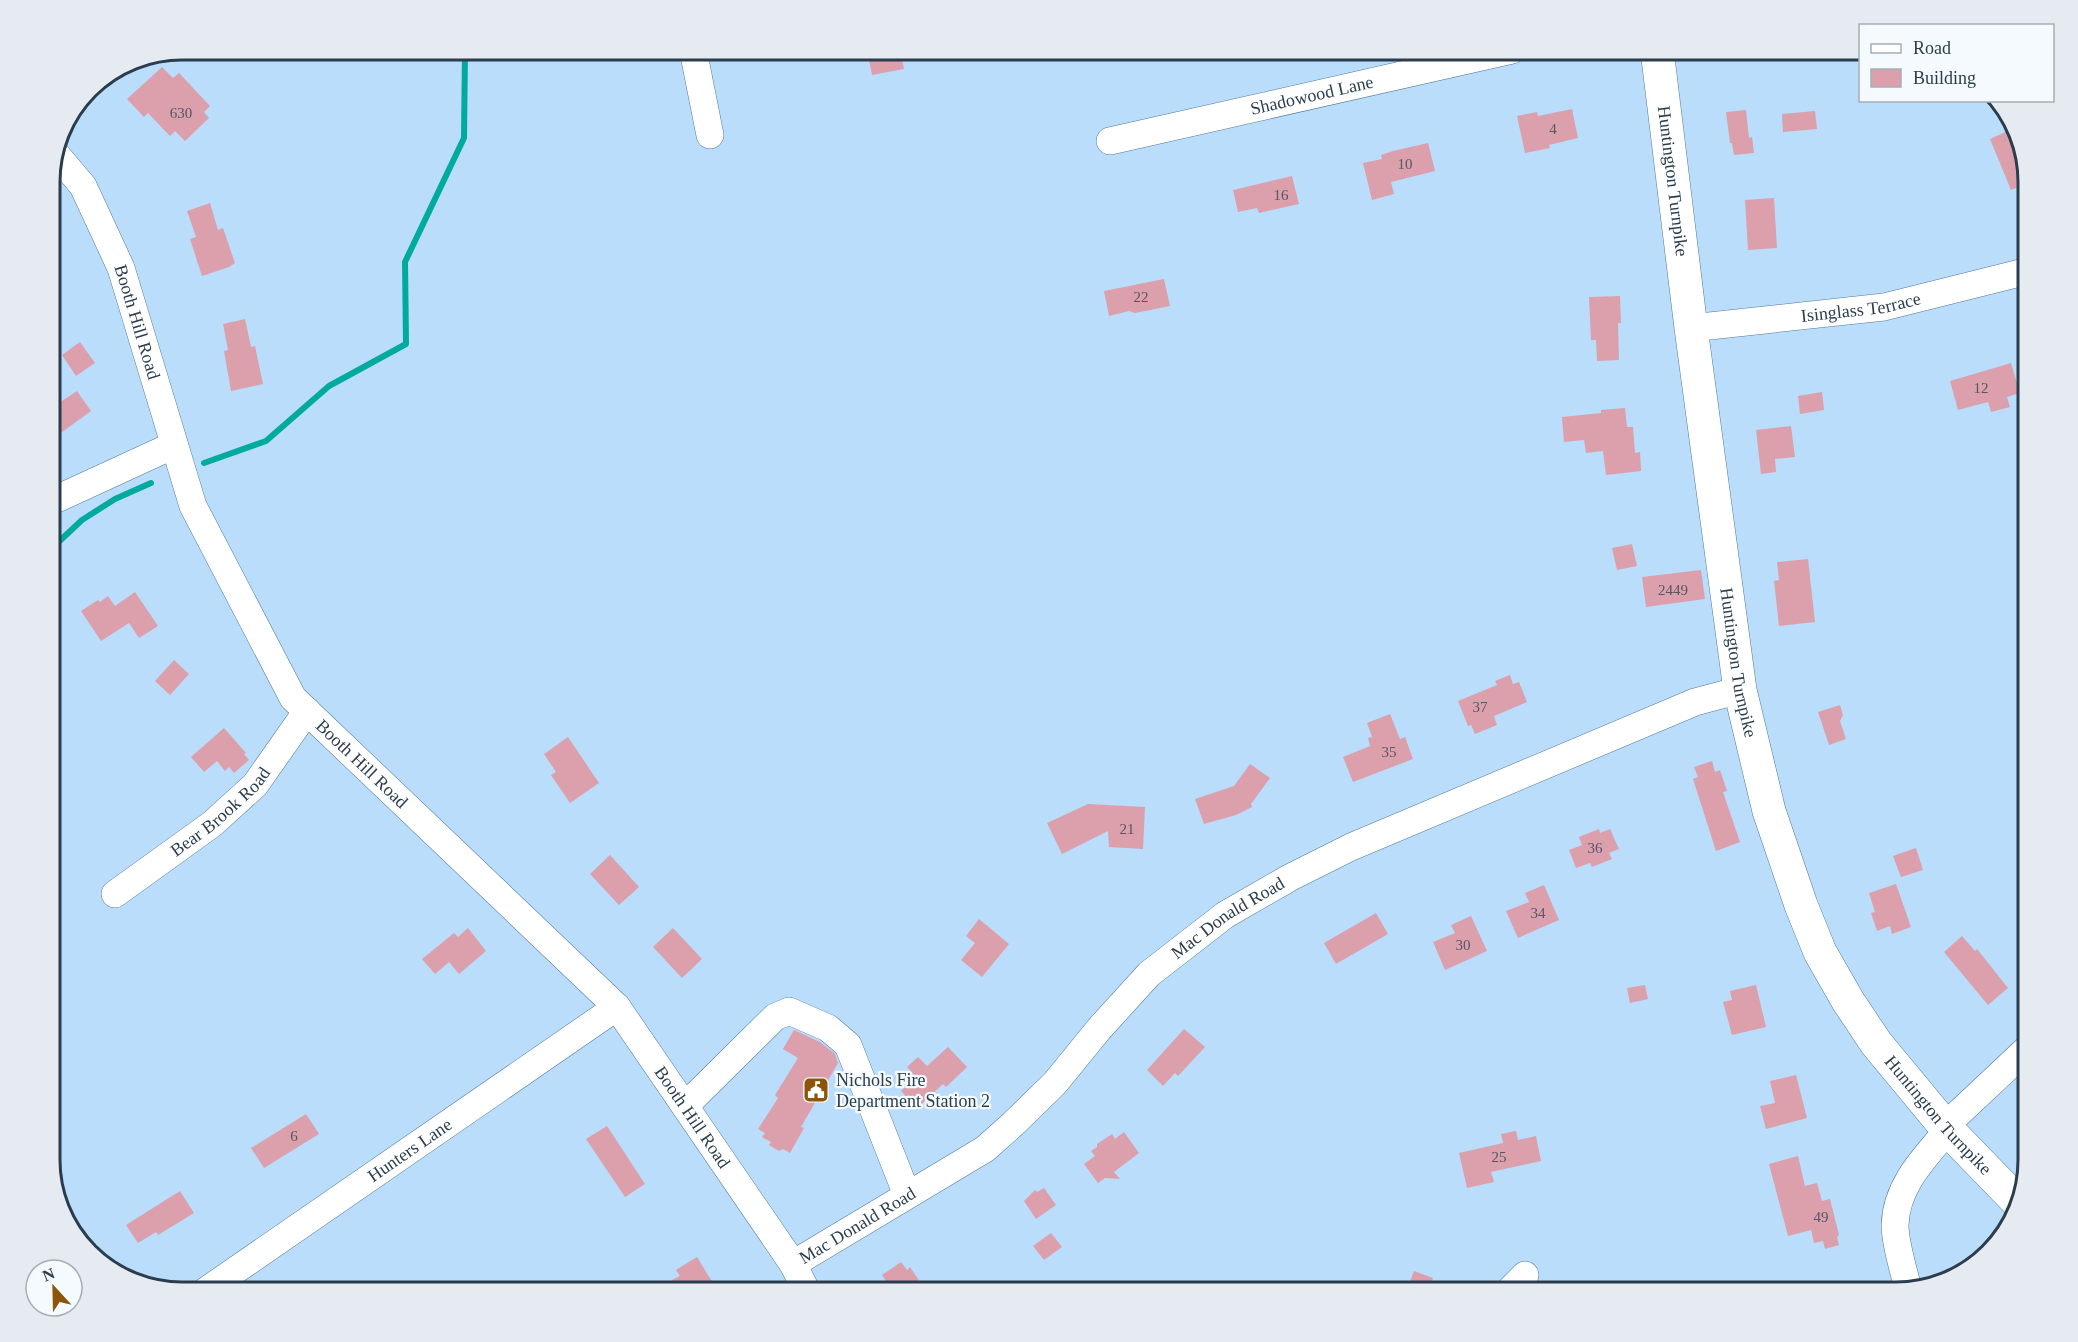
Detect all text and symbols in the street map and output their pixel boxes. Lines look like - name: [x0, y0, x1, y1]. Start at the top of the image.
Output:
- legend: [1859, 24, 2054, 102]
- text: Road: [1913, 38, 1951, 58]
- text: Building: [1913, 68, 1976, 88]
- street label: Shadowood Lane: [1248, 72, 1375, 119]
- house number: 630: [170, 105, 192, 121]
- street label: Huntington Turnpike: [1654, 105, 1692, 257]
- house number: 4: [1549, 121, 1557, 137]
- house number: 10: [1398, 156, 1413, 172]
- house number: 16: [1274, 187, 1289, 203]
- street label: Booth Hill Road: [111, 262, 164, 382]
- street label: Isinglass Terrace: [1800, 288, 1923, 326]
- house number: 22: [1134, 289, 1149, 305]
- house number: 12: [1974, 380, 1989, 396]
- house number: 2449: [1658, 582, 1688, 598]
- street label: Huntington Turnpike: [1716, 586, 1761, 739]
- house number: 37: [1473, 699, 1488, 715]
- street label: Booth Hill Road: [312, 715, 412, 812]
- house number: 35: [1382, 744, 1397, 760]
- street label: Bear Brook Road: [167, 763, 274, 861]
- house number: 21: [1120, 821, 1135, 837]
- house number: 36: [1588, 840, 1603, 856]
- street label: Mac Donald Road: [1167, 873, 1288, 963]
- house number: 34: [1531, 905, 1546, 921]
- house number: 30: [1456, 937, 1471, 953]
- street label: Huntington Turnpike: [1881, 1052, 1996, 1179]
- street label: Booth Hill Road: [651, 1062, 734, 1172]
- place label: Nichols Fire Department Station 2: [836, 1070, 990, 1111]
- public building icon: Nichols Fire Department Station 2: [801, 1075, 831, 1105]
- street label: Hunters Lane: [364, 1114, 456, 1186]
- house number: 6: [290, 1128, 298, 1144]
- house number: 25: [1492, 1149, 1507, 1165]
- street label: Mac Donald Road: [796, 1183, 919, 1268]
- house number: 49: [1814, 1209, 1829, 1225]
- north arrow: [24, 1258, 84, 1318]
- text: N: [40, 1264, 58, 1285]

